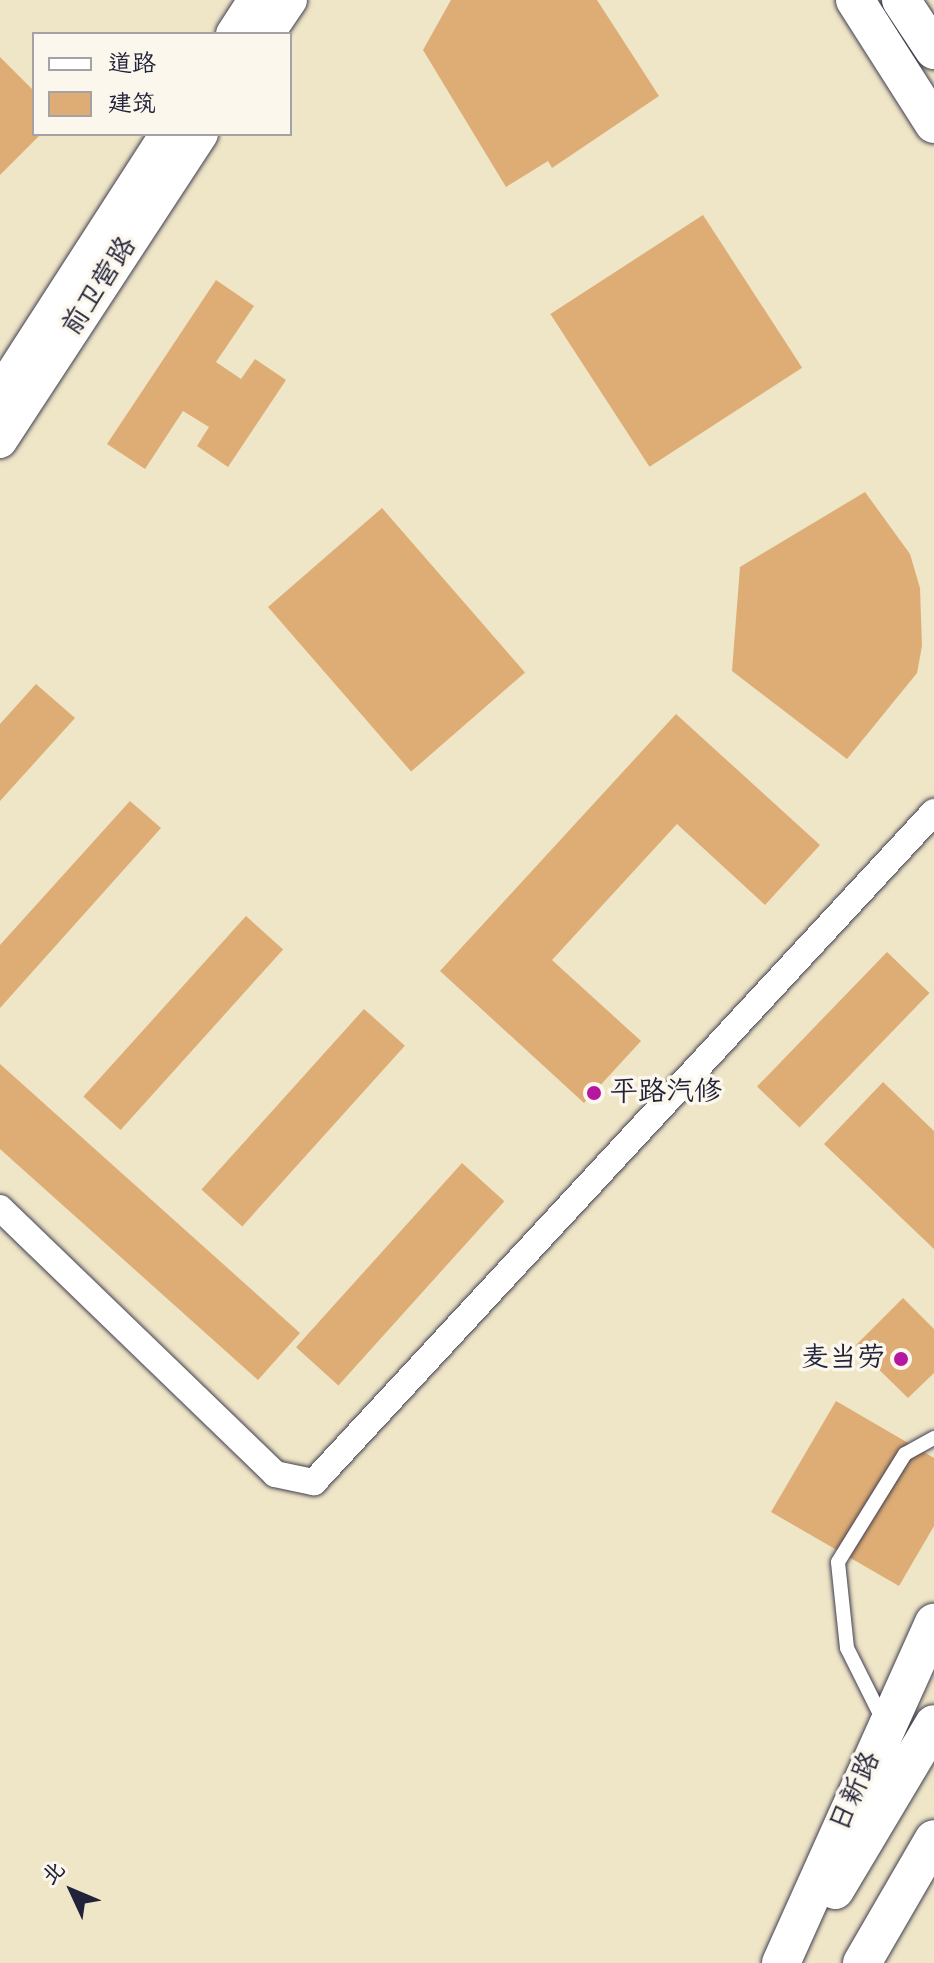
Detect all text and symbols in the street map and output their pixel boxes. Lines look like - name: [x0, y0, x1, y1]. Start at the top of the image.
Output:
- legend: [32, 32, 292, 136]
- text: 道路: [108, 45, 156, 84]
- text: 建筑: [108, 85, 156, 124]
- street label: 前卫营路: [55, 231, 145, 343]
- place label: 平路汽修: [610, 1076, 722, 1110]
- marker: 平路汽修: [585, 1084, 603, 1102]
- place label: 麦当劳: [801, 1342, 885, 1376]
- marker: 麦当劳: [892, 1350, 910, 1368]
- street label: 日新路: [824, 1747, 888, 1837]
- north arrow: [32, 1851, 112, 1931]
- text: 北: [34, 1854, 75, 1894]

